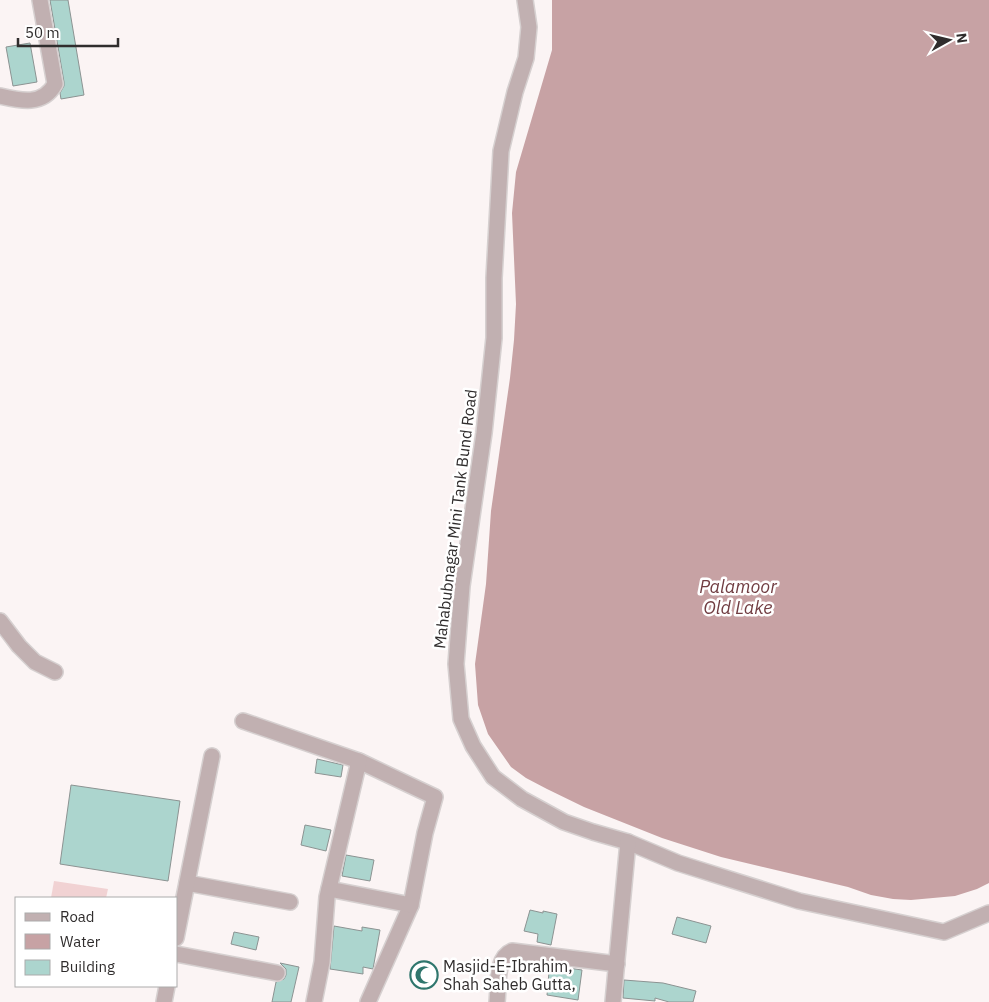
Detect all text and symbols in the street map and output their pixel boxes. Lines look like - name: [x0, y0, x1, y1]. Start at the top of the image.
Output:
- scale bar: [18, 15, 118, 47]
- north arrow: [924, 15, 974, 65]
- text: 50 m: [25, 23, 60, 42]
- text: N: [952, 32, 971, 44]
- street label: Mahabubnagar Mini Tank Bund Road: [429, 388, 481, 650]
- water label: Palamoor Old Lake: [699, 575, 777, 619]
- legend: [15, 897, 178, 987]
- text: Road: [60, 907, 95, 926]
- text: Water: [60, 932, 101, 951]
- place label: Masjid-E-Ibrahim, Shah Saheb Gutta,: [443, 956, 576, 994]
- text: Building: [60, 957, 115, 976]
- mosque icon: Masjid-E-Ibrahim, Shah Saheb Gutta,: [409, 960, 439, 990]

